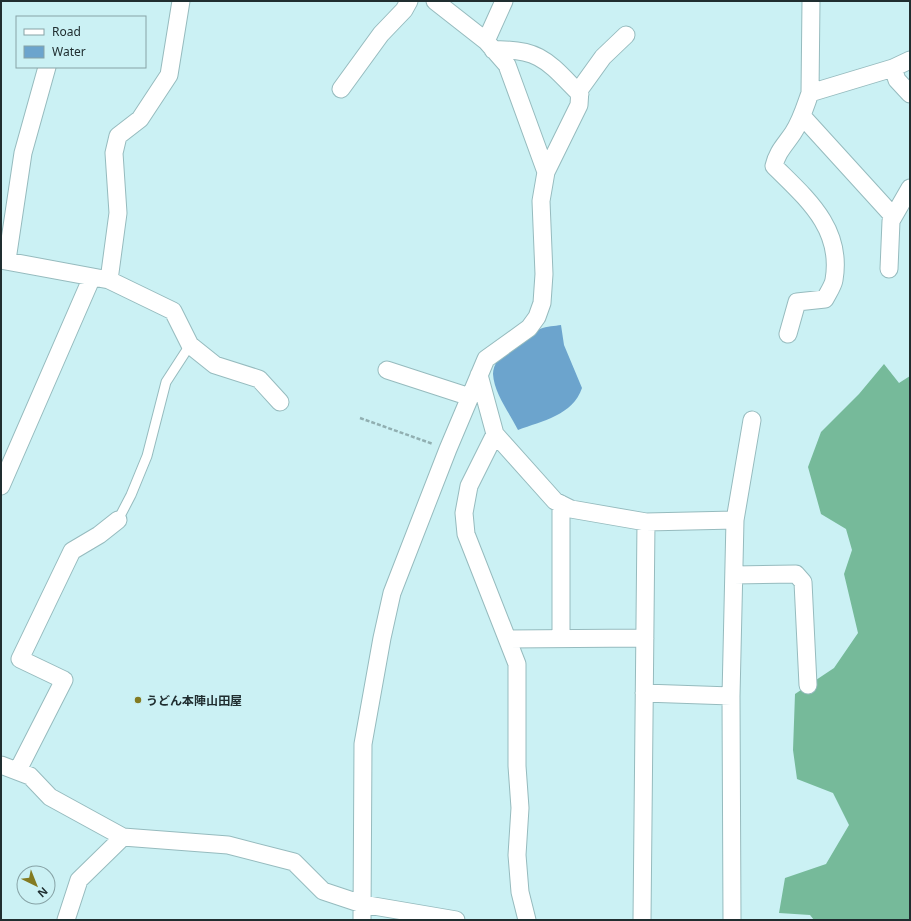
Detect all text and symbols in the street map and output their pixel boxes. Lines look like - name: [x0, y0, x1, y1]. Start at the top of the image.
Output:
- legend: [16, 16, 146, 68]
- text: Road: [52, 23, 81, 40]
- text: Water: [52, 43, 86, 60]
- place label: うどん本陣山田屋: [146, 692, 242, 709]
- marker: うどん本陣山田屋: [133, 695, 143, 705]
- north arrow: [16, 865, 56, 905]
- text: N: [35, 884, 52, 901]

